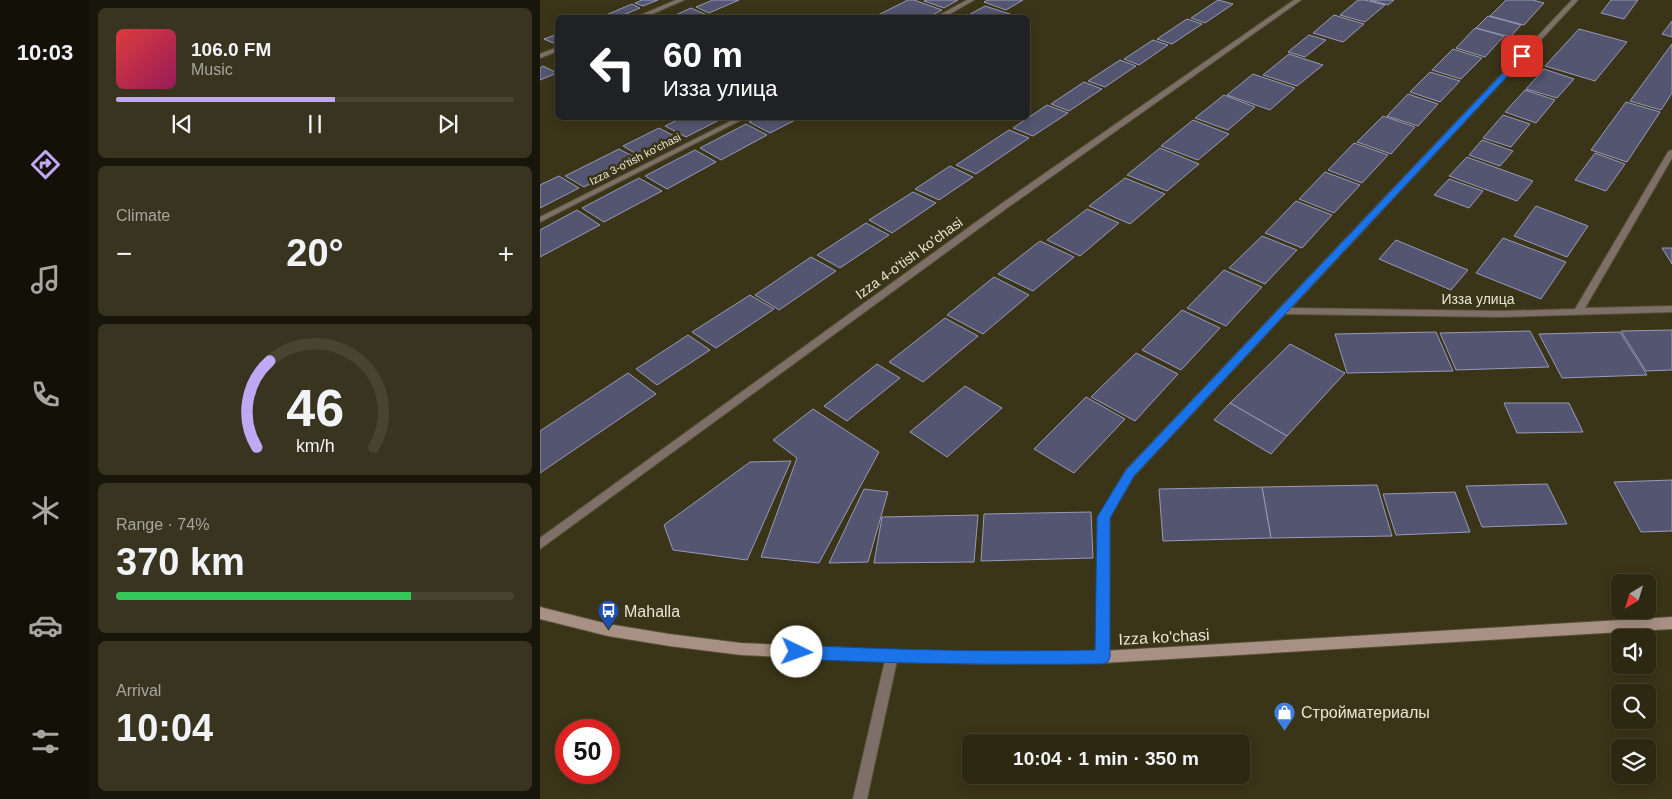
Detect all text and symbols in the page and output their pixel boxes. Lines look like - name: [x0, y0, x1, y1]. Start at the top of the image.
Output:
- icon: left: [580, 35, 645, 100]
- text: 60 m: [663, 35, 743, 74]
- pin: [1501, 35, 1543, 77]
- text: 106.0 FM: [191, 39, 271, 60]
- text: 10:03: [17, 40, 73, 65]
- icon: arrive: [1508, 42, 1536, 70]
- text: Music: [191, 61, 233, 78]
- text: Изза улица: [663, 76, 778, 101]
- icon: previous: [168, 110, 196, 138]
- icon: pause: [301, 110, 329, 138]
- icon: next: [434, 110, 462, 138]
- street label: Izza 3-o'tish ko'chasi: [587, 131, 683, 187]
- icon: directions: [28, 147, 63, 182]
- text: Climate: [116, 207, 170, 224]
- street label: Izza 4-o'tish ko'chasi: [852, 214, 966, 302]
- text: 20°: [286, 232, 344, 274]
- text: −: [116, 238, 132, 269]
- text: +: [498, 238, 514, 269]
- icon: music: [28, 262, 63, 297]
- street label: Изза улица: [1442, 291, 1515, 307]
- icon: phone: [28, 377, 63, 412]
- text: 46: [286, 379, 344, 437]
- text: km/h: [296, 436, 334, 456]
- icon: climate: [28, 493, 63, 528]
- text: Range · 74%: [116, 516, 209, 533]
- text: 370 km: [116, 541, 245, 583]
- north arrow: [1611, 574, 1656, 619]
- map controls: [1611, 574, 1656, 784]
- bus stop icon: Mahalla: [596, 599, 620, 630]
- place label: Mahalla: [624, 603, 680, 620]
- icon: car: [28, 608, 63, 643]
- position arrow: [770, 625, 822, 677]
- street label: Izza ko'chasi: [1118, 626, 1210, 648]
- button: sound: [1611, 629, 1656, 674]
- text: Arrival: [116, 682, 161, 699]
- button: search: [1611, 684, 1656, 729]
- shop icon: Стройматериалы: [1273, 700, 1297, 731]
- place label: Стройматериалы: [1301, 704, 1430, 721]
- text: 10:04: [116, 707, 213, 749]
- speed limit sign: 50: [555, 719, 620, 784]
- icon: filters: [28, 724, 63, 759]
- button: layers: [1611, 739, 1656, 784]
- text: 10:04 · 1 min · 350 m: [1013, 748, 1199, 769]

